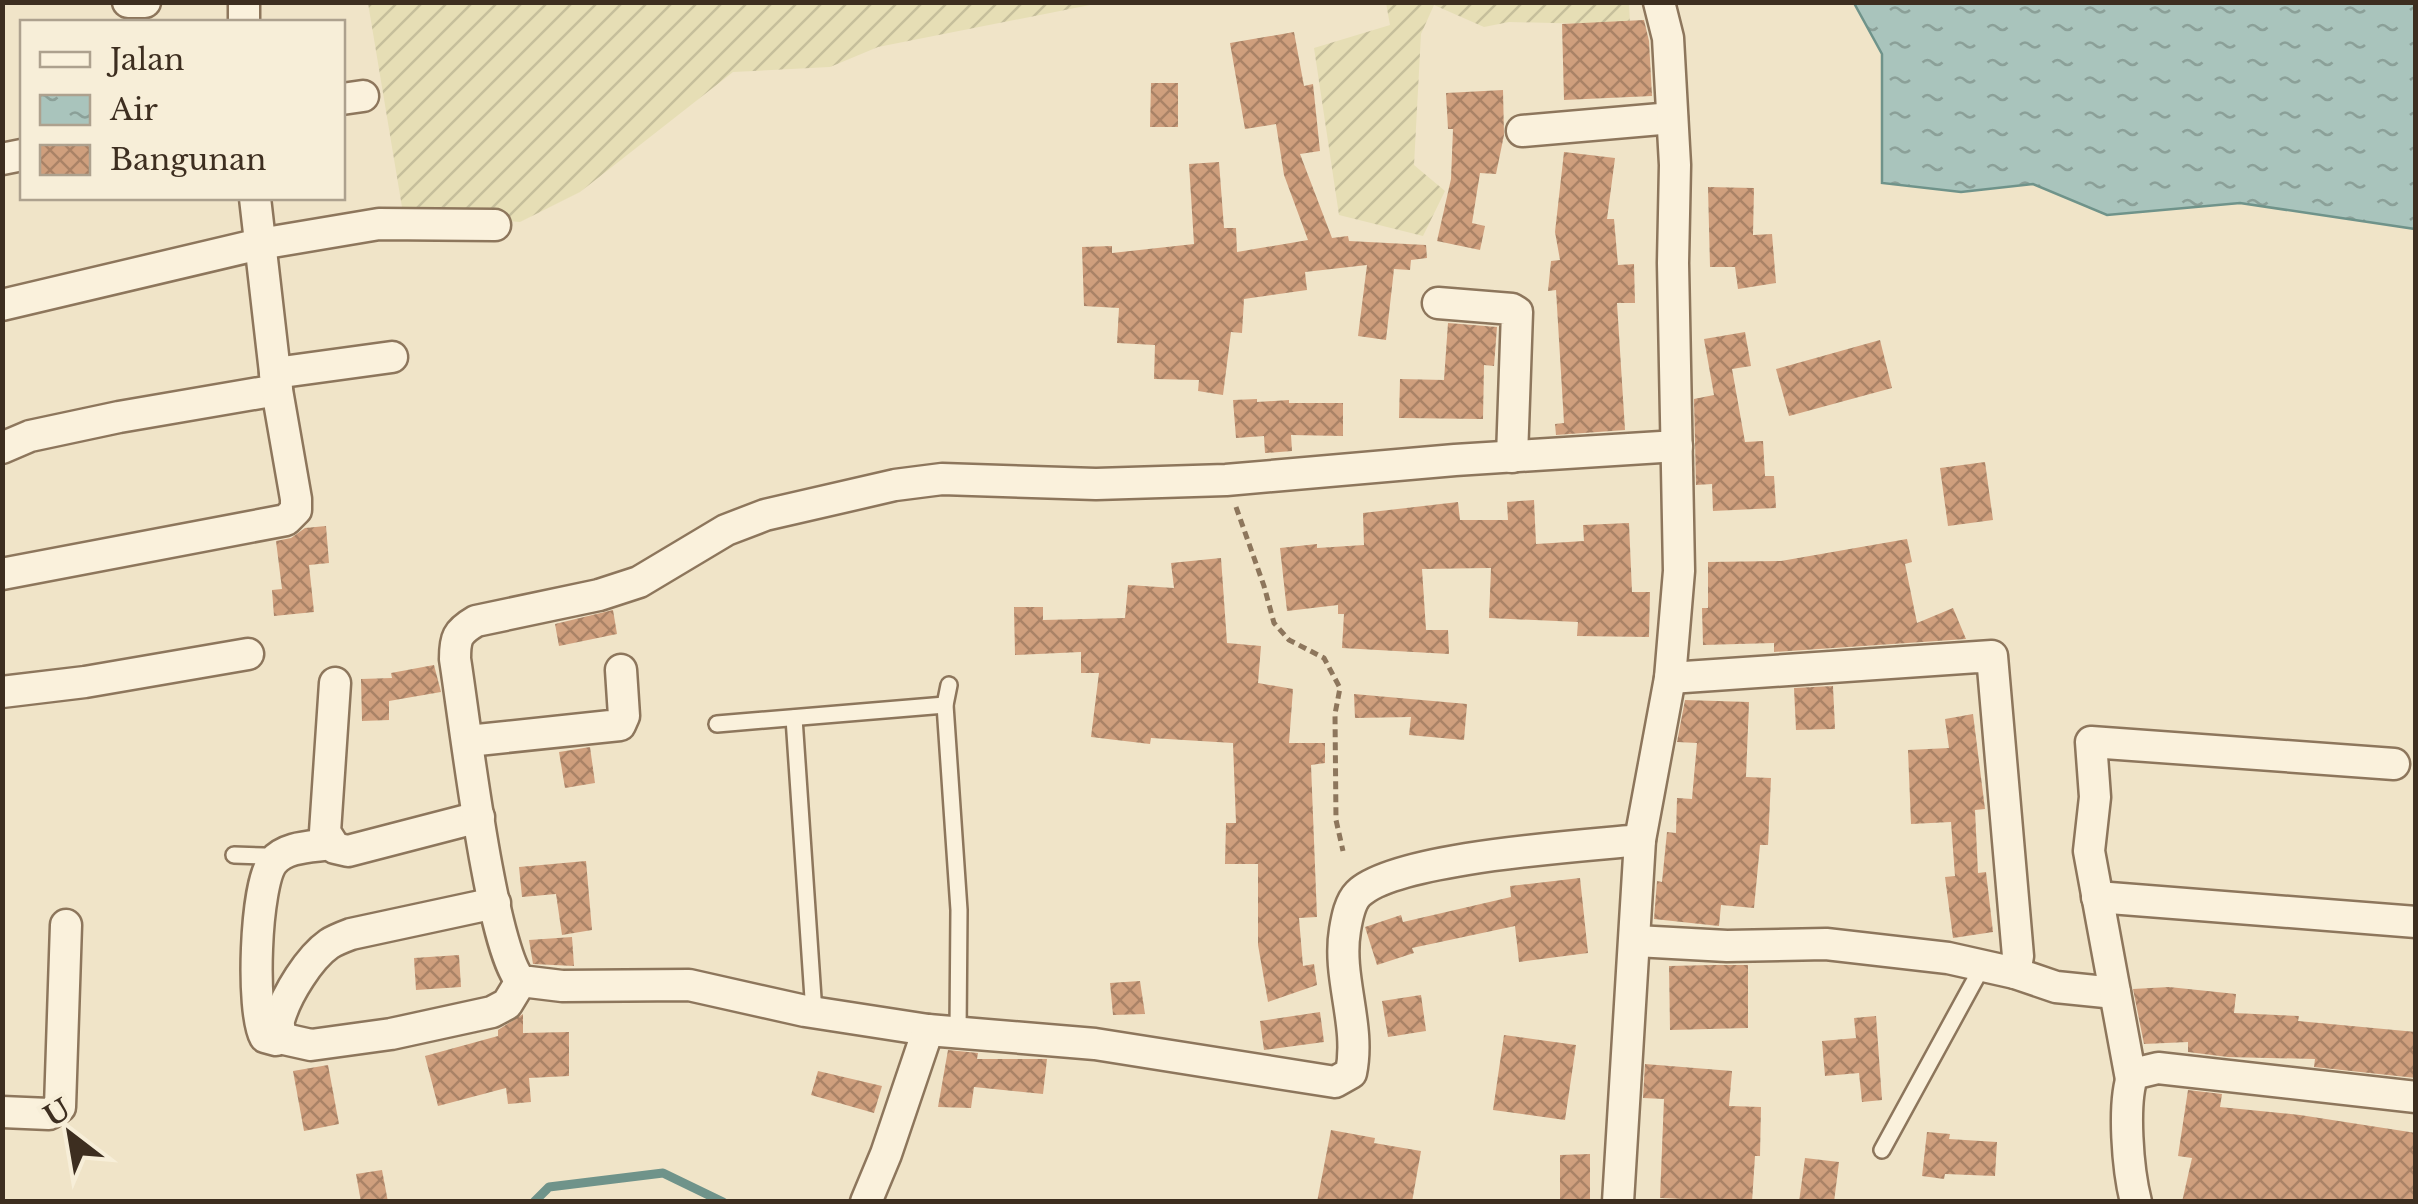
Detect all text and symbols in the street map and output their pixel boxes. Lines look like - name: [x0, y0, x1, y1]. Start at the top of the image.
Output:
- legend: [20, 20, 345, 200]
- text: Jalan: [106, 41, 185, 78]
- text: Air: [109, 91, 158, 128]
- text: Bangunan: [110, 141, 266, 178]
- north arrow: [20, 1084, 120, 1184]
- text: U: [38, 1091, 77, 1134]

